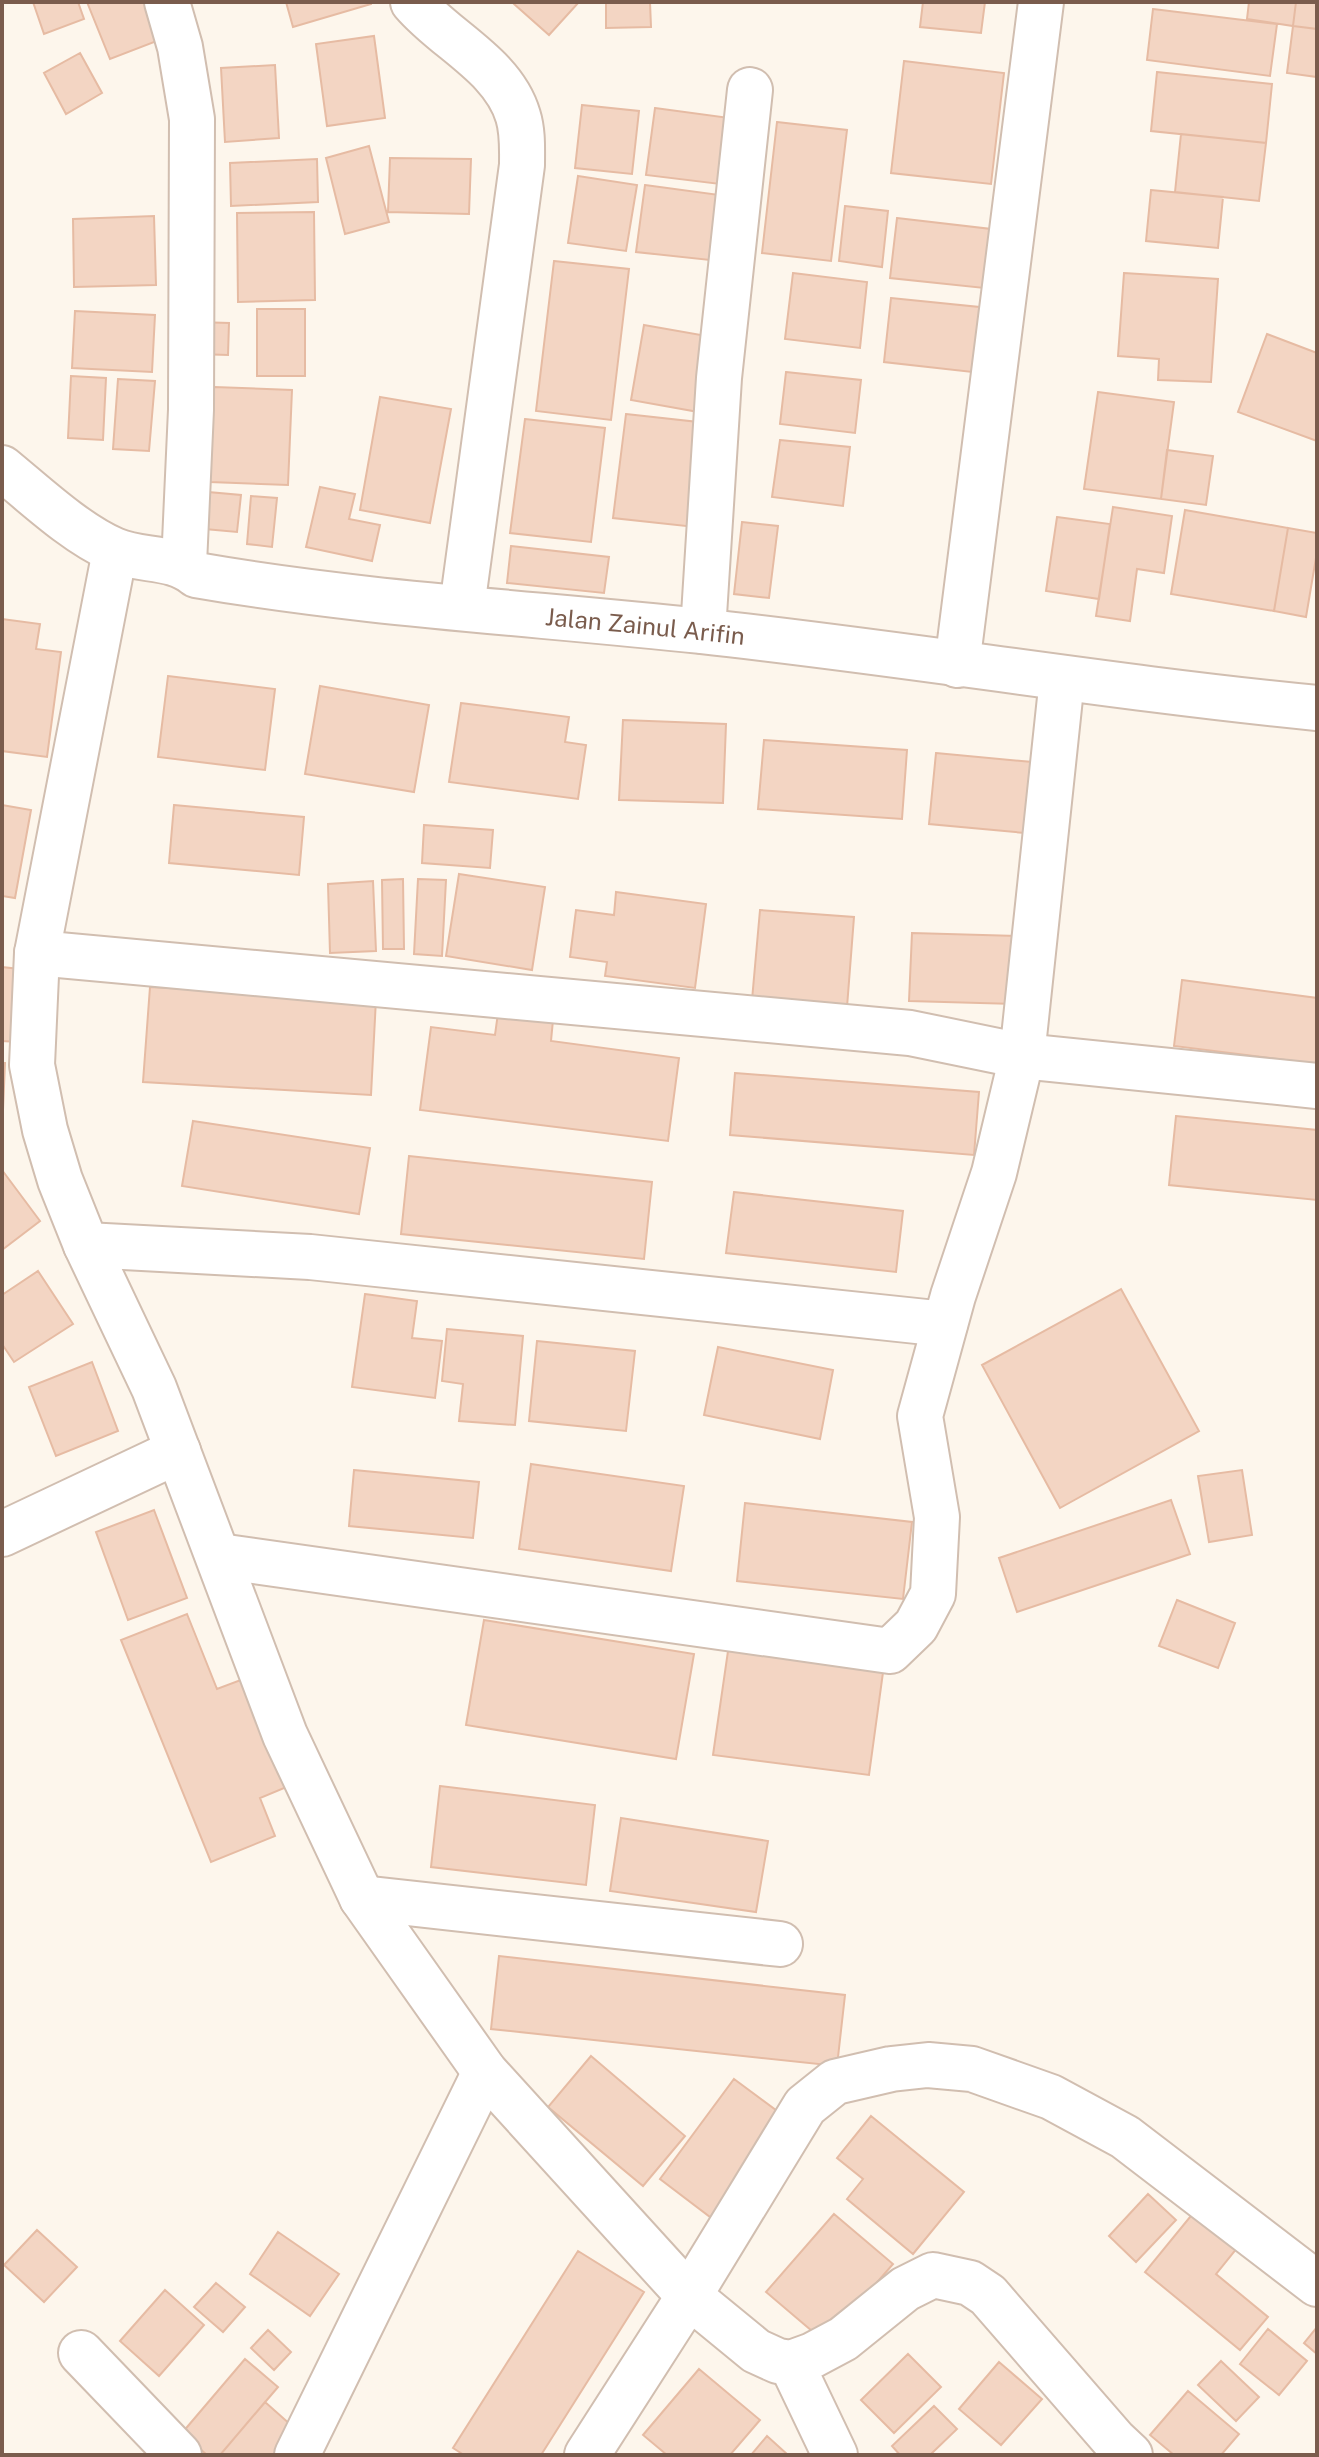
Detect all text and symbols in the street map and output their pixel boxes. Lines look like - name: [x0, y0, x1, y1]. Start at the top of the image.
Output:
- street label: Jalan Zainul Arifin: [544, 602, 746, 650]

